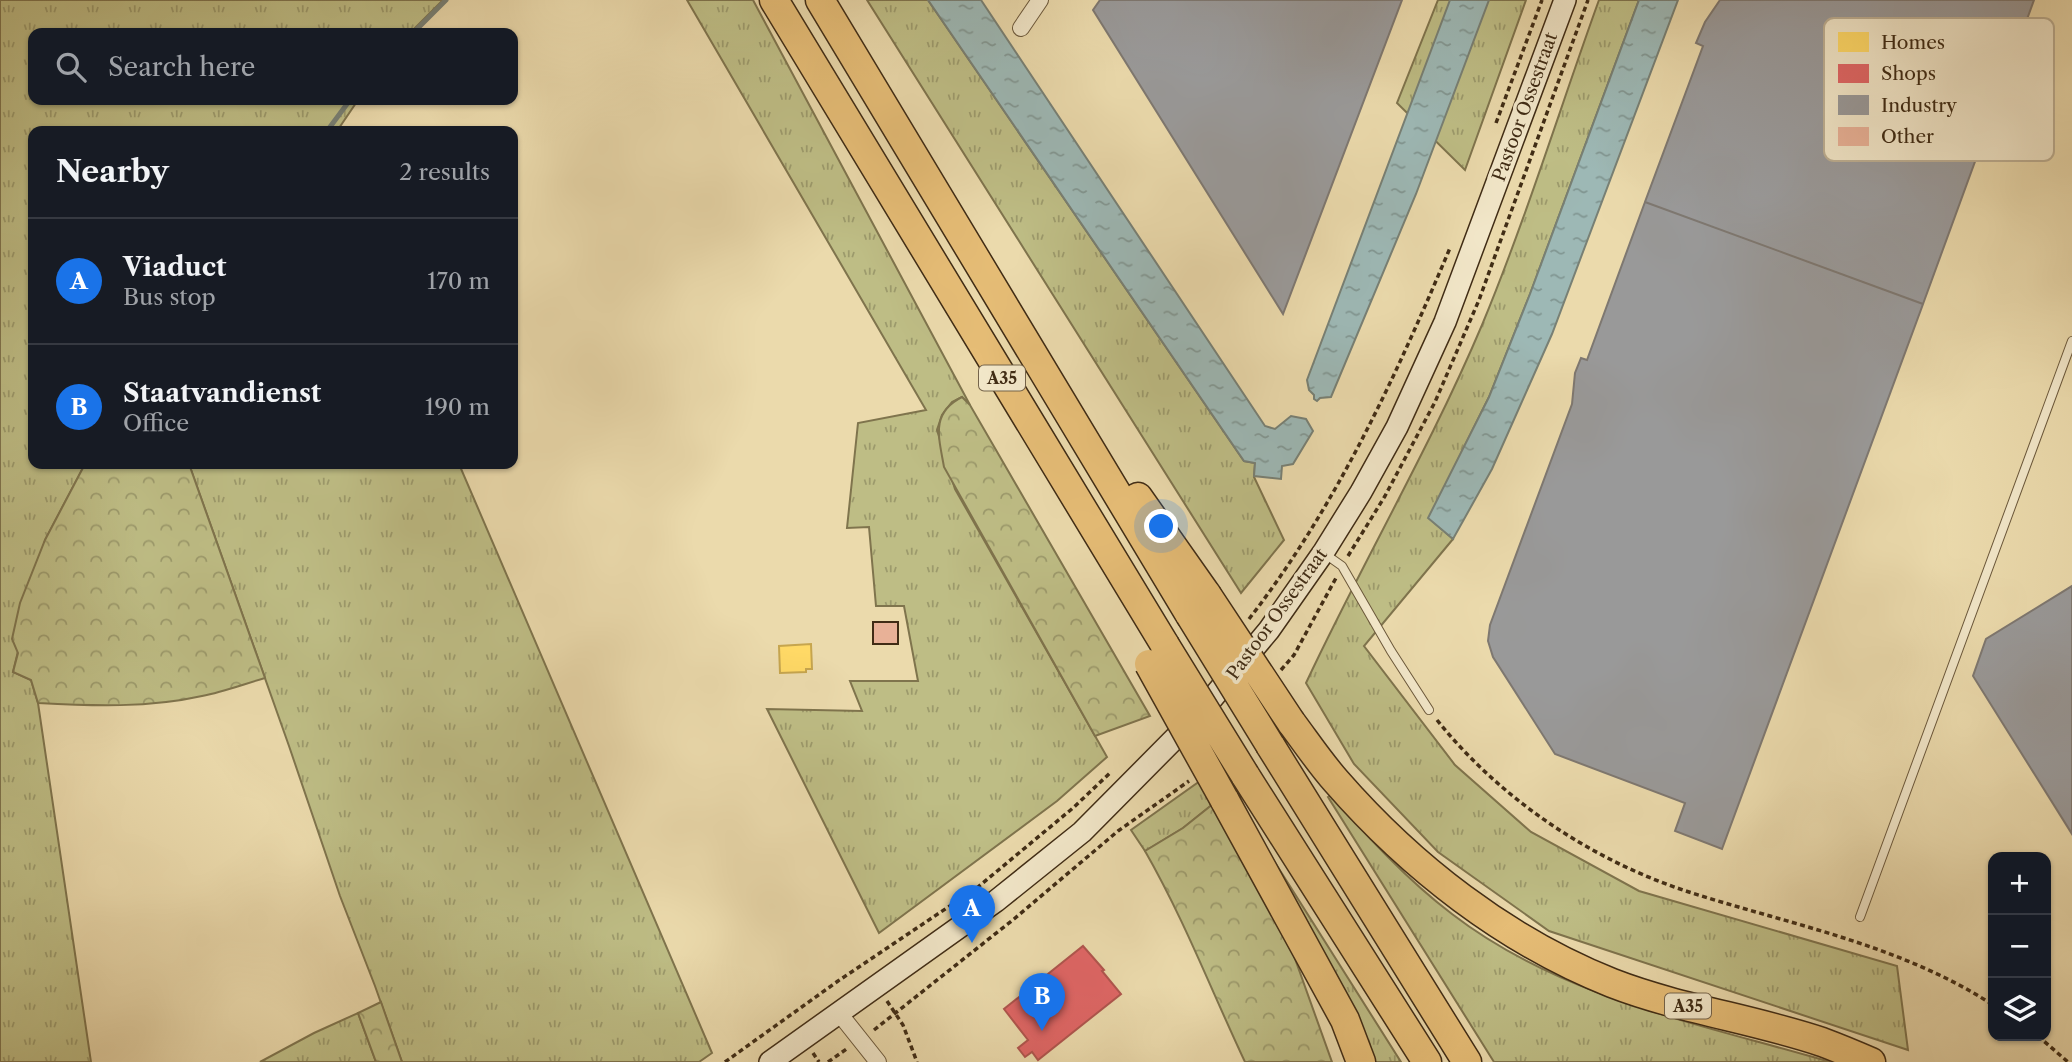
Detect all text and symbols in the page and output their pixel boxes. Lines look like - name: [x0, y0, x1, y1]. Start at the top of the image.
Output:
- legend: [1824, 18, 2054, 161]
- search box: [28, 28, 518, 105]
- street label: Pastoor Ossestraat: [1488, 29, 1562, 185]
- text: Homes: [1881, 31, 1945, 54]
- icon: search: [52, 48, 90, 86]
- text: Search here: [108, 51, 255, 83]
- text: Shops: [1881, 62, 1936, 85]
- text: Industry: [1881, 94, 1957, 117]
- text: Other: [1881, 125, 1934, 148]
- text: Nearby: [56, 153, 169, 190]
- text: 2 results: [399, 158, 490, 186]
- text: Viaduct: [123, 251, 227, 283]
- text: A: [70, 267, 88, 295]
- text: 170 m: [427, 267, 490, 295]
- text: Bus stop: [123, 283, 216, 311]
- road number: A35: [979, 366, 1025, 390]
- text: Staatvandienst: [123, 377, 321, 409]
- text: B: [70, 393, 88, 421]
- text: 190 m: [425, 393, 490, 421]
- text: Office: [123, 409, 189, 437]
- your location: [1144, 509, 1178, 543]
- street label: Pastoor Ossestraat: [1222, 544, 1332, 684]
- map controls: [1988, 852, 2051, 1041]
- button: +: [1988, 852, 2051, 915]
- pin: A: [949, 885, 995, 943]
- button: −: [1988, 915, 2051, 978]
- pin: B: [1019, 973, 1065, 1031]
- button: layers: [1988, 978, 2051, 1041]
- road number: A35: [1665, 994, 1711, 1018]

